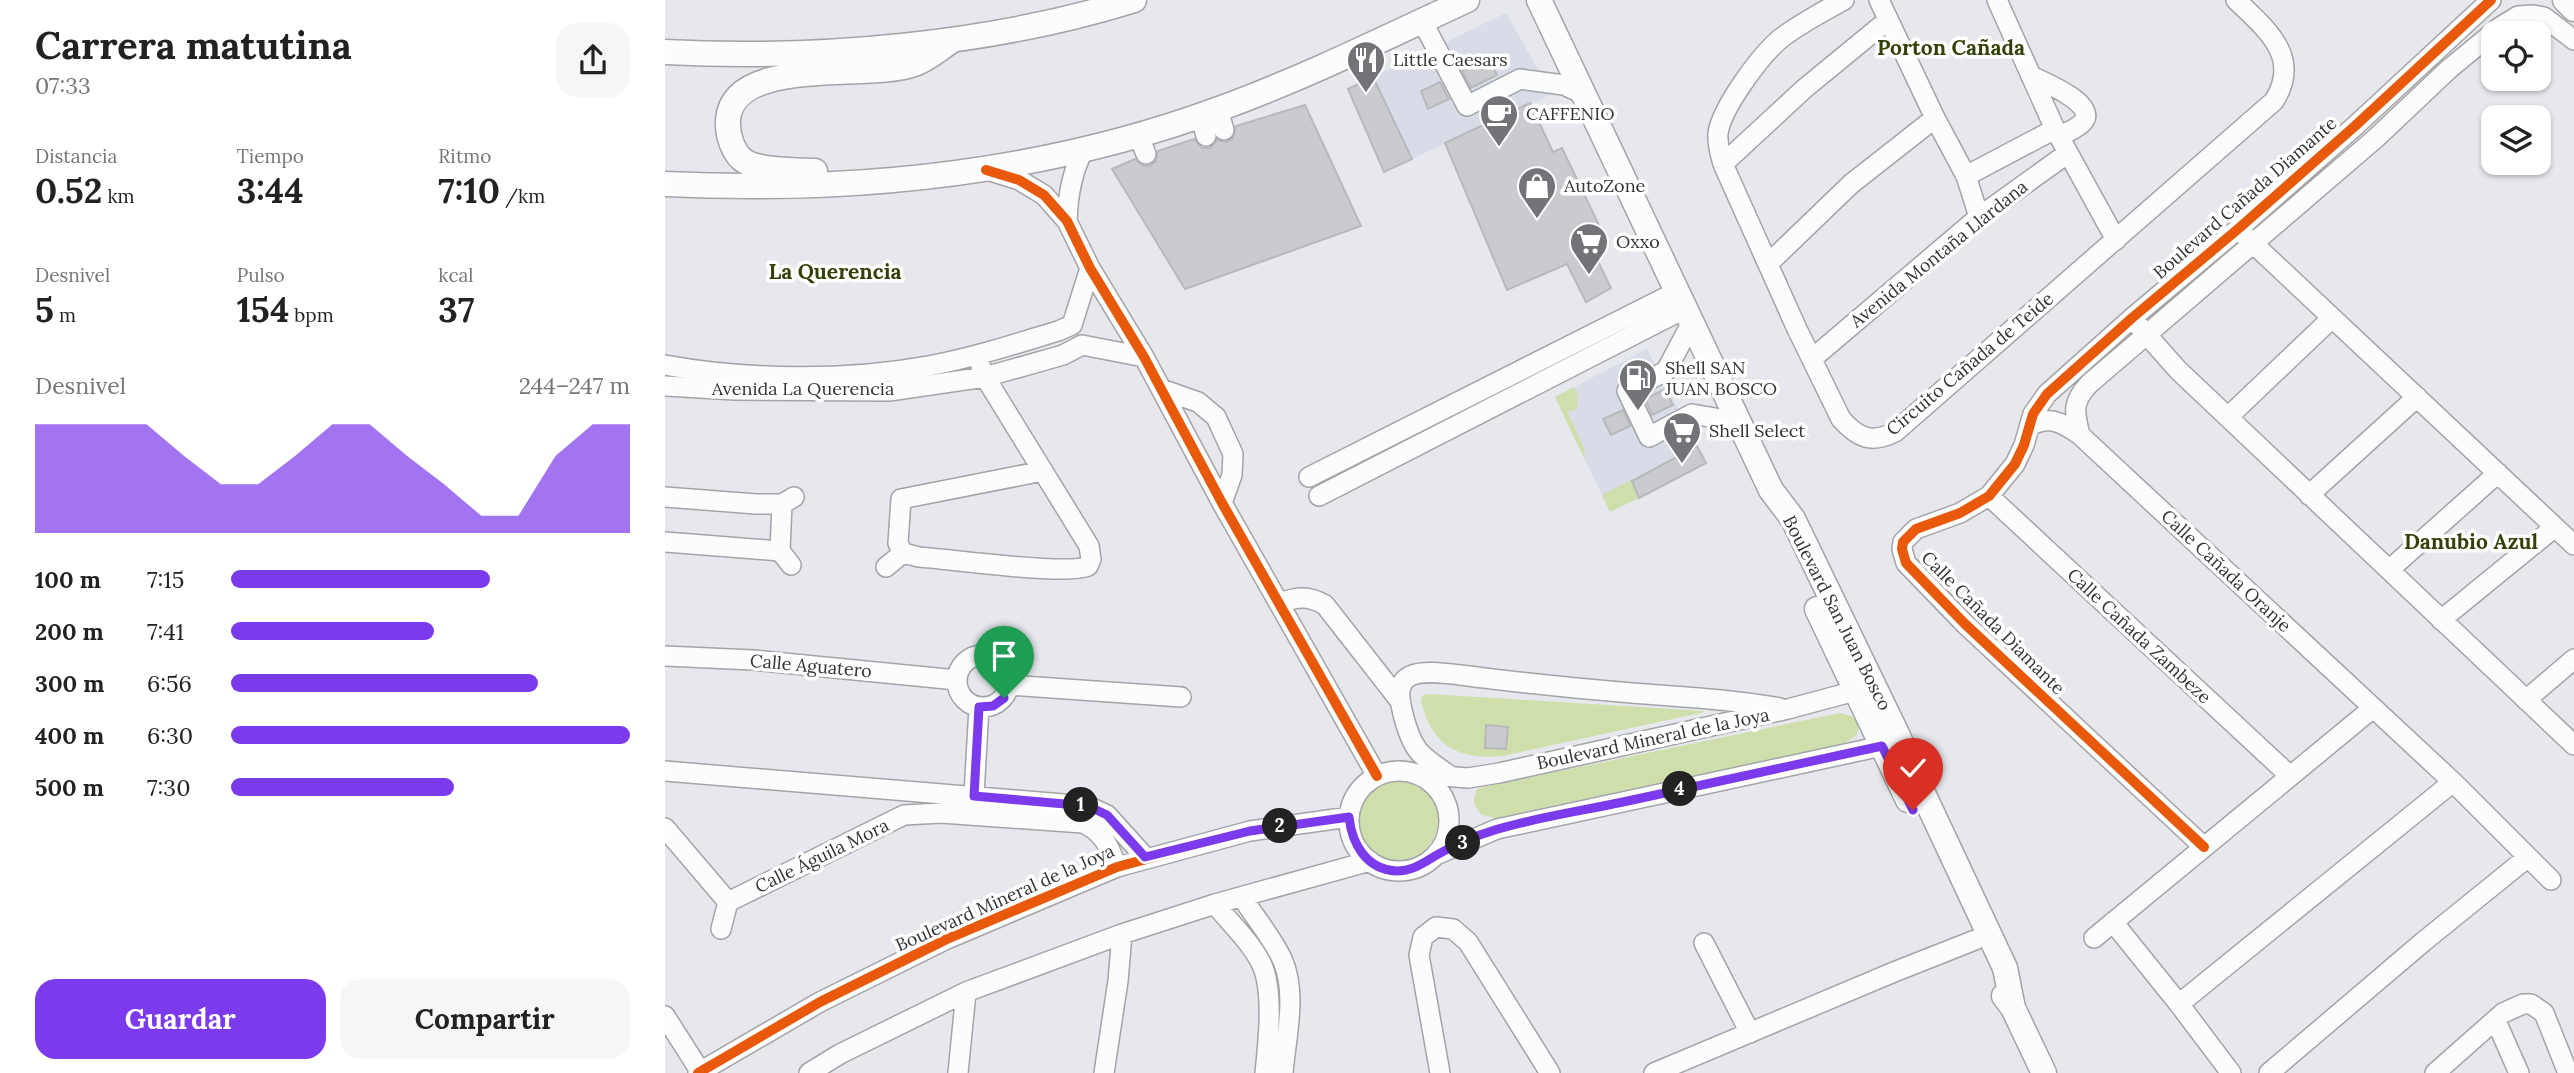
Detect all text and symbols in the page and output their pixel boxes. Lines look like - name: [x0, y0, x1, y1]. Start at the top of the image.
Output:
- text: Carrera matutina: [35, 21, 352, 69]
- map controls: [2481, 21, 2551, 175]
- button: locate: [2481, 21, 2551, 91]
- button: share: [556, 23, 630, 97]
- district label: Porton Cañada: [1877, 34, 2025, 61]
- restaurant icon: Little Caesars: [1345, 39, 1387, 94]
- place label: Little Caesars: [1393, 48, 1508, 71]
- text: 07:33: [35, 71, 91, 100]
- cafe icon: CAFFENIO: [1478, 93, 1520, 148]
- place label: CAFFENIO: [1526, 102, 1614, 125]
- button: layers: [2481, 105, 2551, 175]
- street label: Boulevard Cañada Diamante: [2148, 111, 2341, 284]
- text: Distancia: [35, 144, 117, 168]
- text: Tiempo: [237, 144, 304, 168]
- text: Ritmo: [438, 144, 491, 168]
- shop icon: AutoZone: [1516, 165, 1558, 220]
- text: 0.52: [35, 168, 102, 213]
- text: 3:44: [237, 168, 304, 213]
- text: 7:10: [438, 168, 500, 213]
- place label: AutoZone: [1563, 174, 1646, 197]
- street label: Avenida Montaña Llardana: [1844, 175, 2032, 333]
- text: km: [102, 184, 135, 208]
- text: /km: [500, 184, 545, 208]
- supermarket icon: Oxxo: [1568, 221, 1610, 276]
- place label: Oxxo: [1616, 230, 1660, 253]
- district label: La Querencia: [768, 258, 902, 285]
- text: Desnivel: [35, 263, 110, 287]
- text: Pulso: [237, 263, 285, 287]
- text: kcal: [438, 263, 473, 287]
- text: 5: [35, 287, 54, 332]
- text: 154: [237, 287, 289, 332]
- text: 37: [438, 287, 474, 332]
- street label: Circuito Cañada de Teide: [1881, 287, 2058, 440]
- text: m: [54, 303, 76, 327]
- text: bpm: [289, 303, 334, 327]
- place label: Shell SAN JUAN BOSCO: [1664, 356, 1777, 400]
- fuel station icon: Shell SAN JUAN BOSCO: [1617, 357, 1659, 412]
- text: Desnivel: [35, 371, 126, 400]
- text: 244–247 m: [519, 371, 630, 400]
- street label: Avenida La Querencia: [711, 377, 894, 400]
- supermarket icon: Shell Select: [1661, 410, 1703, 465]
- place label: Shell Select: [1709, 419, 1805, 442]
- street label: Calle Cañada Oranje: [2156, 504, 2296, 637]
- street label: Boulevard San Juan Bosco: [1778, 511, 1897, 714]
- district label: Danubio Azul: [2404, 528, 2538, 555]
- street label: Calle Cañada Diamante: [1917, 546, 2070, 699]
- street label: Calle Cañada Zambeze: [2063, 563, 2216, 708]
- text: 100 m: [35, 565, 101, 594]
- text: 7:15: [147, 565, 184, 594]
- text: 200 m: [35, 617, 104, 646]
- text: 7:41: [147, 617, 184, 646]
- pin: [974, 626, 1034, 698]
- icon: arrive: [985, 637, 1023, 675]
- street label: Calle Aguatero: [749, 649, 873, 682]
- text: 300 m: [35, 669, 104, 698]
- text: 6:56: [147, 669, 192, 698]
- street label: Boulevard Mineral de la Joya: [1534, 703, 1771, 774]
- text: 400 m: [35, 721, 104, 750]
- text: 6:30: [147, 721, 193, 750]
- pin: [1883, 738, 1943, 810]
- icon: check: [1894, 749, 1932, 787]
- pin: 4: [1663, 772, 1697, 806]
- text: 500 m: [35, 773, 104, 802]
- text: 7:30: [147, 773, 190, 802]
- text: 4: [1674, 776, 1685, 800]
- pin: 1: [1063, 788, 1099, 822]
- text: 1: [1077, 792, 1084, 816]
- pin: 2: [1263, 808, 1297, 844]
- street label: Calle Águila Mora: [751, 813, 892, 898]
- text: 2: [1274, 813, 1285, 837]
- pin: 3: [1445, 826, 1481, 860]
- text: 3: [1457, 830, 1468, 854]
- street label: Boulevard Mineral de la Joya: [892, 839, 1118, 956]
- button: Guardar: [35, 979, 326, 1059]
- button: Compartir: [340, 979, 630, 1059]

